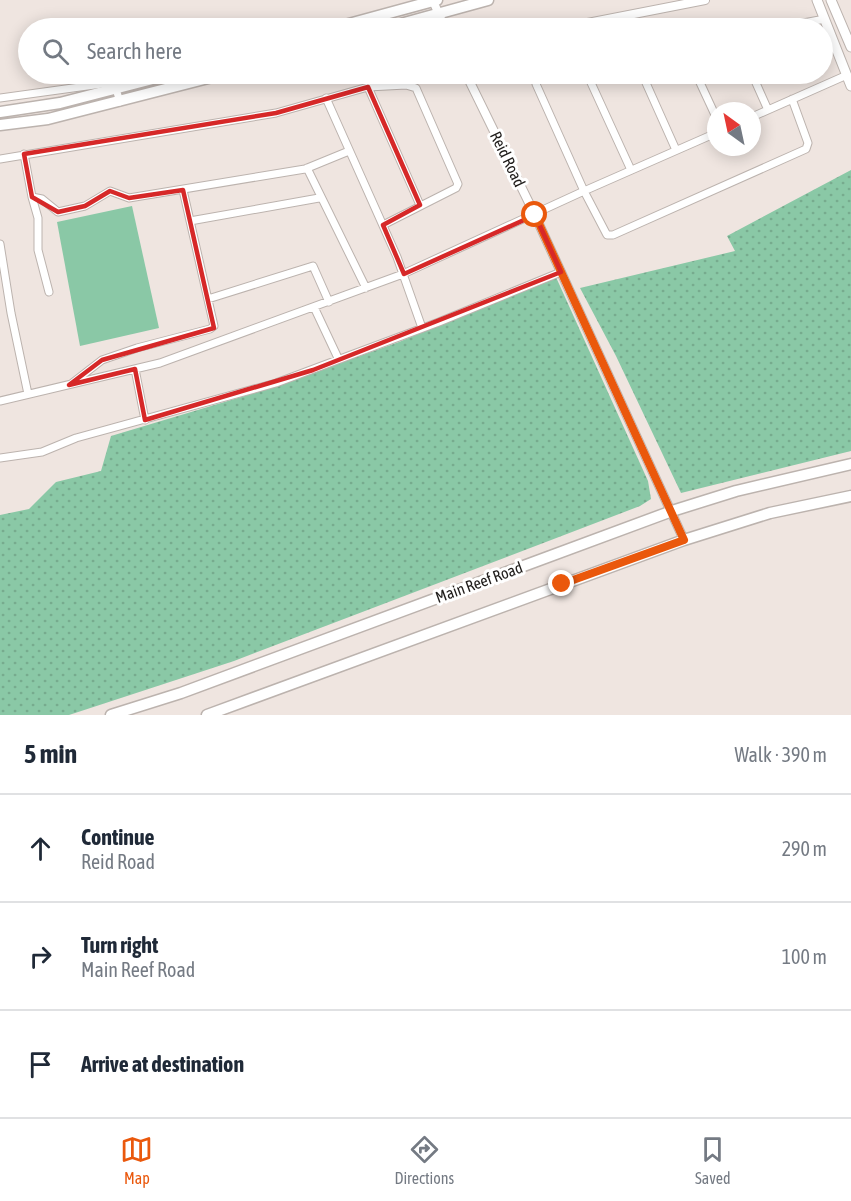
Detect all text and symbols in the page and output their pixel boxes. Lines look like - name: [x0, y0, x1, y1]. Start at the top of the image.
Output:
- search box: [18, 18, 833, 84]
- icon: search: [39, 35, 72, 68]
- text: Search here: [87, 38, 182, 64]
- north arrow: [707, 102, 761, 156]
- street label: Reid Road: [487, 128, 529, 190]
- route start: [521, 201, 547, 227]
- street label: Main Reef Road: [433, 558, 525, 606]
- route end: [548, 570, 574, 596]
- text: 5 min: [24, 739, 77, 769]
- text: Walk · 390 m: [735, 743, 827, 766]
- text: Continue: [81, 824, 155, 850]
- icon: ahead: [24, 832, 57, 865]
- text: 290 m: [782, 837, 827, 860]
- text: Reid Road: [81, 850, 155, 873]
- text: Turn right: [81, 932, 158, 958]
- icon: right: [24, 940, 57, 973]
- text: 100 m: [782, 945, 827, 968]
- text: Main Reef Road: [81, 958, 195, 981]
- icon: arrive: [24, 1048, 57, 1081]
- text: Arrive at destination: [81, 1051, 244, 1077]
- tab: Map: [120, 1133, 153, 1187]
- tab: Directions: [394, 1133, 454, 1187]
- tab: Saved: [695, 1133, 730, 1187]

